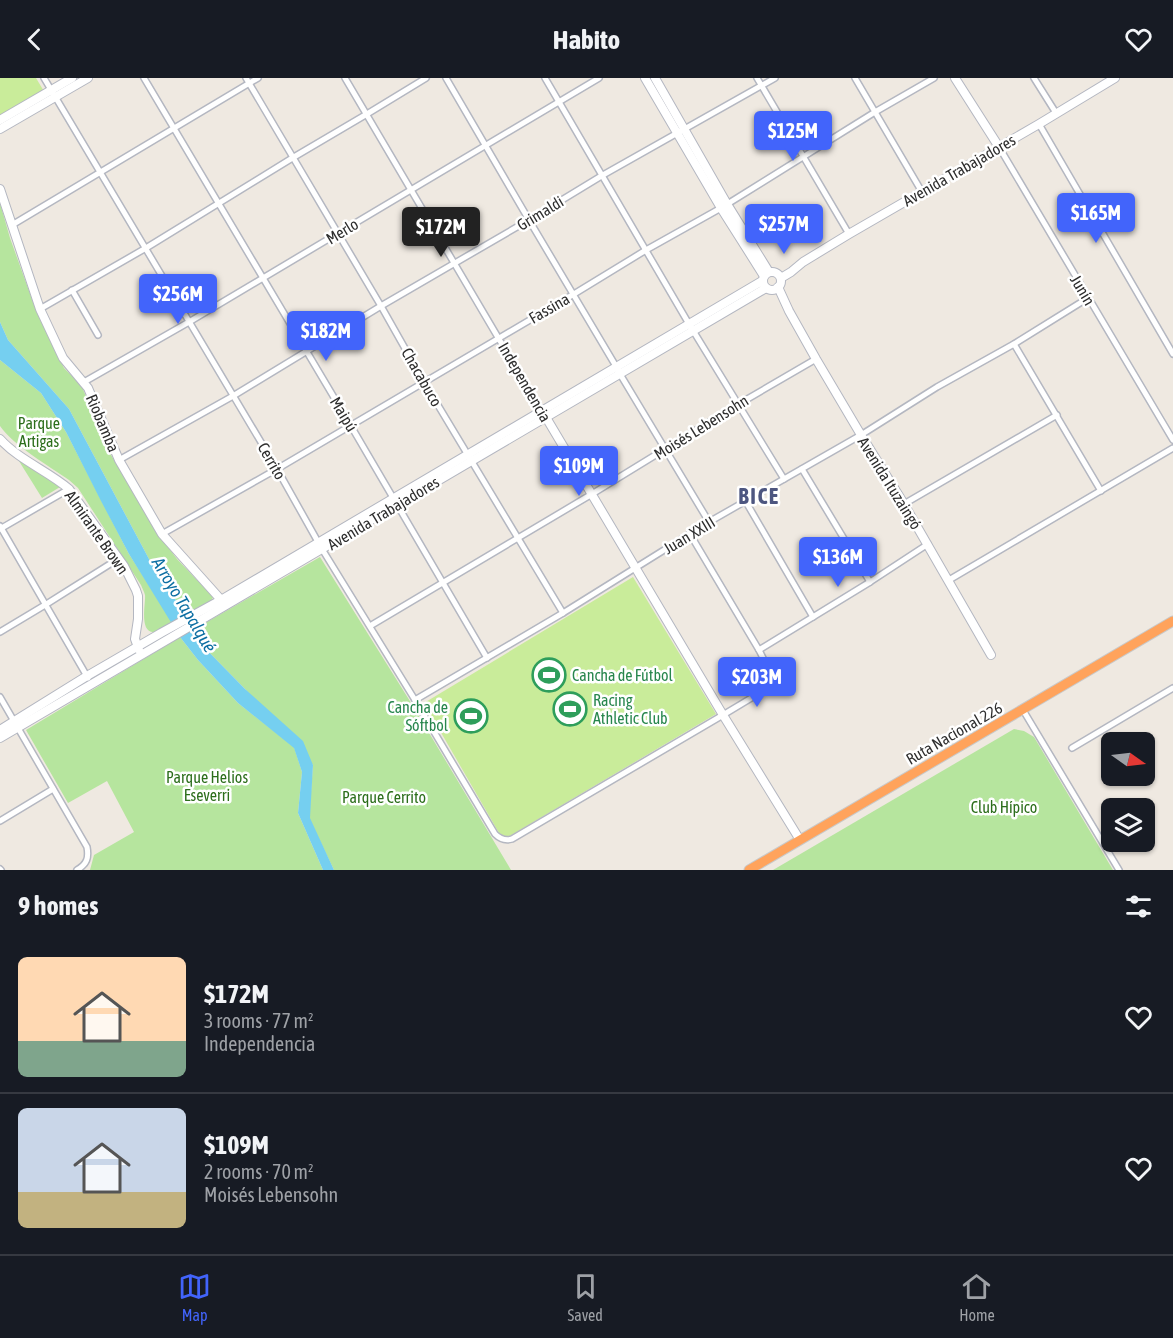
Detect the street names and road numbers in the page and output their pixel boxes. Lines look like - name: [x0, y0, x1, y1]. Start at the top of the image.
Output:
- street label: Avenida Trabajadores: [900, 130, 1019, 210]
- street label: Grimaldi: [513, 192, 567, 234]
- street label: Merlo: [323, 214, 361, 248]
- street label: Junín: [1067, 272, 1099, 308]
- street label: Fassina: [526, 289, 572, 327]
- street label: Independencia: [494, 339, 555, 426]
- street label: Chacabuco: [398, 345, 446, 409]
- street label: Moisés Lebensohn: [651, 391, 751, 463]
- street label: Riobamba: [83, 392, 123, 454]
- street label: Maipú: [326, 393, 361, 435]
- street label: Avenida Ituzaingó: [854, 434, 926, 533]
- street label: Cerrito: [254, 439, 290, 483]
- street label: Avenida Trabajadores: [324, 472, 443, 554]
- street label: Almirante Brown: [62, 487, 132, 577]
- street label: Juan XXIII: [660, 513, 718, 557]
- street label: Ruta Nacional 226: [903, 698, 1005, 768]

